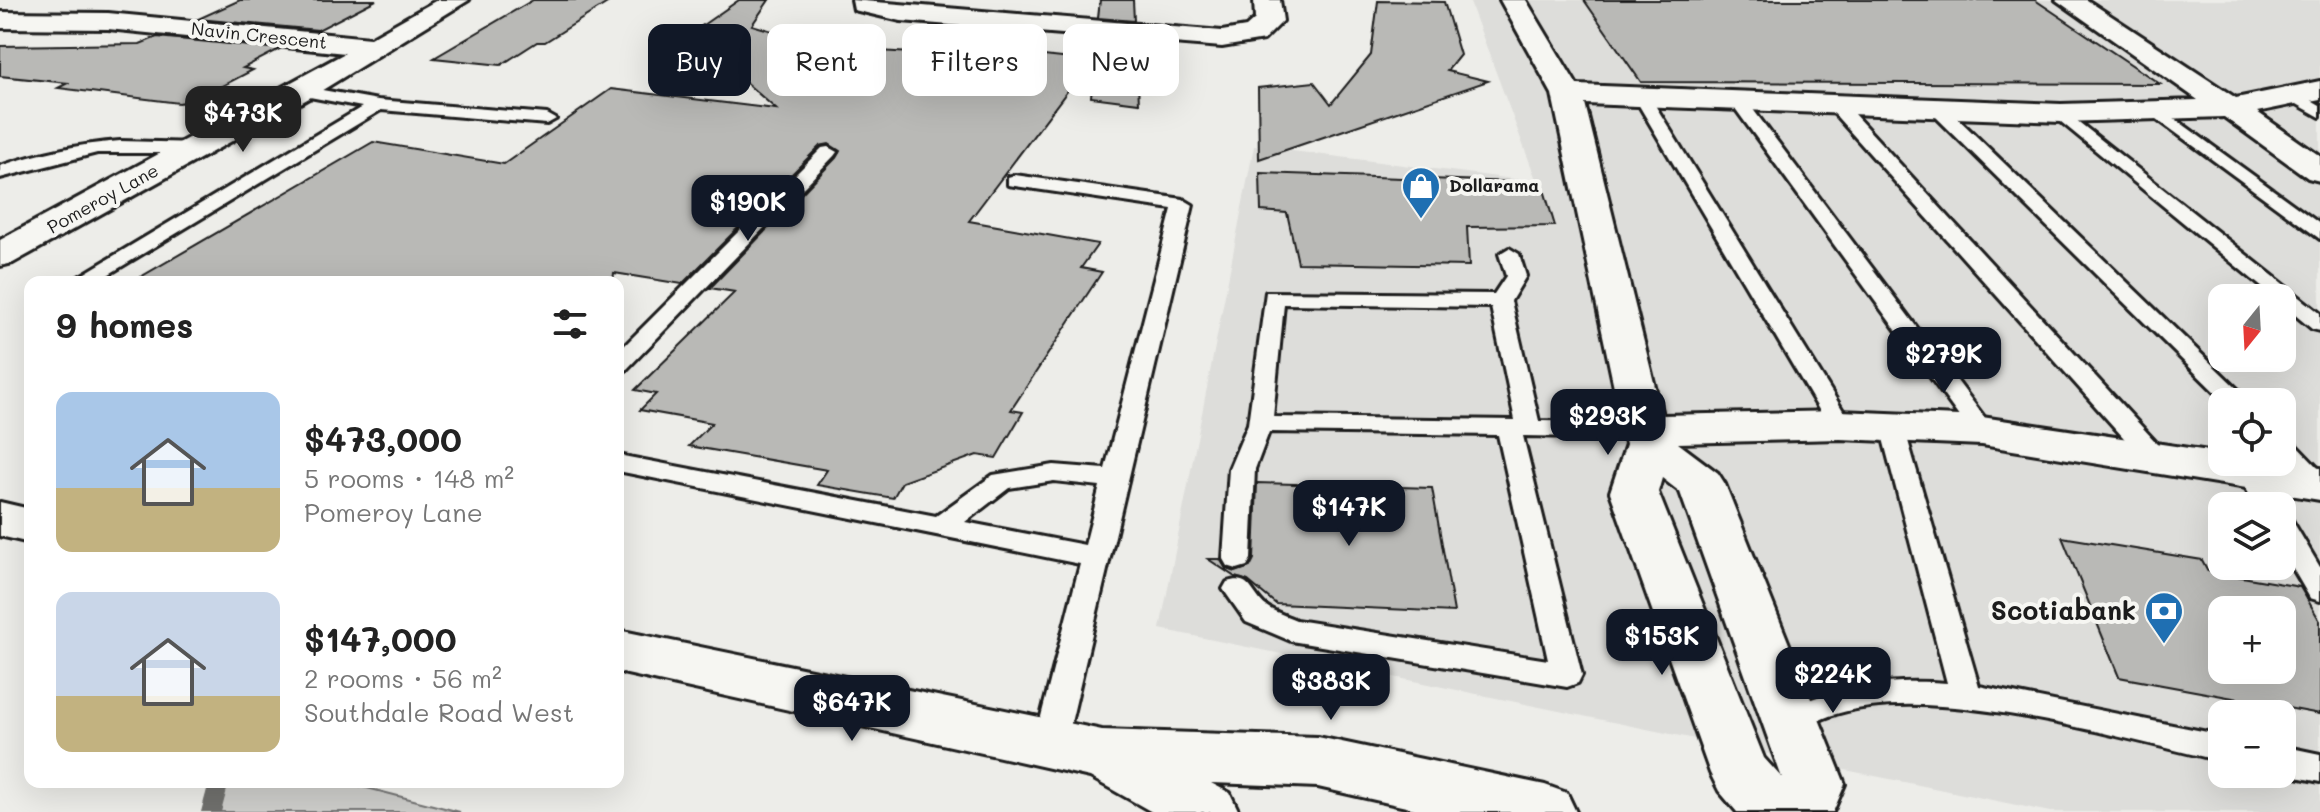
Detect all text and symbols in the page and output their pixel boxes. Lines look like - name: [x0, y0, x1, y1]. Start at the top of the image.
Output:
- street label: Navin Crescent: [190, 16, 328, 54]
- chip: Buy: [648, 24, 751, 96]
- chip: Rent: [767, 24, 886, 96]
- chip: Filters: [902, 24, 1047, 96]
- chip: New: [1063, 24, 1179, 96]
- pin: $473K: [187, 86, 299, 154]
- text: $473K: [203, 95, 283, 129]
- street label: Pomeroy Lane: [43, 158, 162, 239]
- shop icon: Dollarama: [1400, 165, 1442, 220]
- place label: Dollarama: [1449, 173, 1539, 197]
- pin: $190K: [692, 175, 804, 243]
- text: $190K: [709, 184, 787, 218]
- north arrow: [2208, 284, 2296, 372]
- map controls: [2208, 284, 2296, 788]
- text: 9 homes: [56, 302, 193, 347]
- icon: filters: [548, 302, 592, 346]
- pin: $279K: [1888, 327, 2000, 395]
- text: $279K: [1905, 336, 1983, 370]
- button: locate: [2208, 388, 2296, 476]
- pin: $293K: [1552, 389, 1664, 457]
- text: $293K: [1569, 398, 1647, 432]
- text: $473,000: [304, 416, 462, 461]
- icon: home: [120, 424, 216, 520]
- text: 5 rooms · 148 m²: [304, 461, 514, 495]
- pin: $147K: [1293, 480, 1405, 548]
- text: $147K: [1311, 489, 1387, 523]
- button: layers: [2208, 492, 2296, 580]
- text: Pomeroy Lane: [304, 495, 483, 529]
- bank icon: Scotiabank: [2143, 590, 2185, 645]
- place label: Scotiabank: [1991, 593, 2136, 627]
- button: +: [2208, 596, 2296, 684]
- pin: $153K: [1606, 609, 1718, 677]
- text: $147,000: [304, 616, 457, 661]
- text: $153K: [1624, 618, 1700, 652]
- icon: home: [120, 624, 216, 720]
- pin: $224K: [1777, 647, 1889, 715]
- pin: $383K: [1275, 654, 1387, 722]
- text: $224K: [1794, 656, 1872, 690]
- text: 2 rooms · 56 m²: [304, 661, 502, 695]
- text: $383K: [1291, 663, 1371, 697]
- pin: $647K: [796, 675, 908, 743]
- text: $647K: [812, 684, 892, 718]
- text: Southdale Road West: [304, 695, 574, 729]
- button: −: [2208, 700, 2296, 788]

